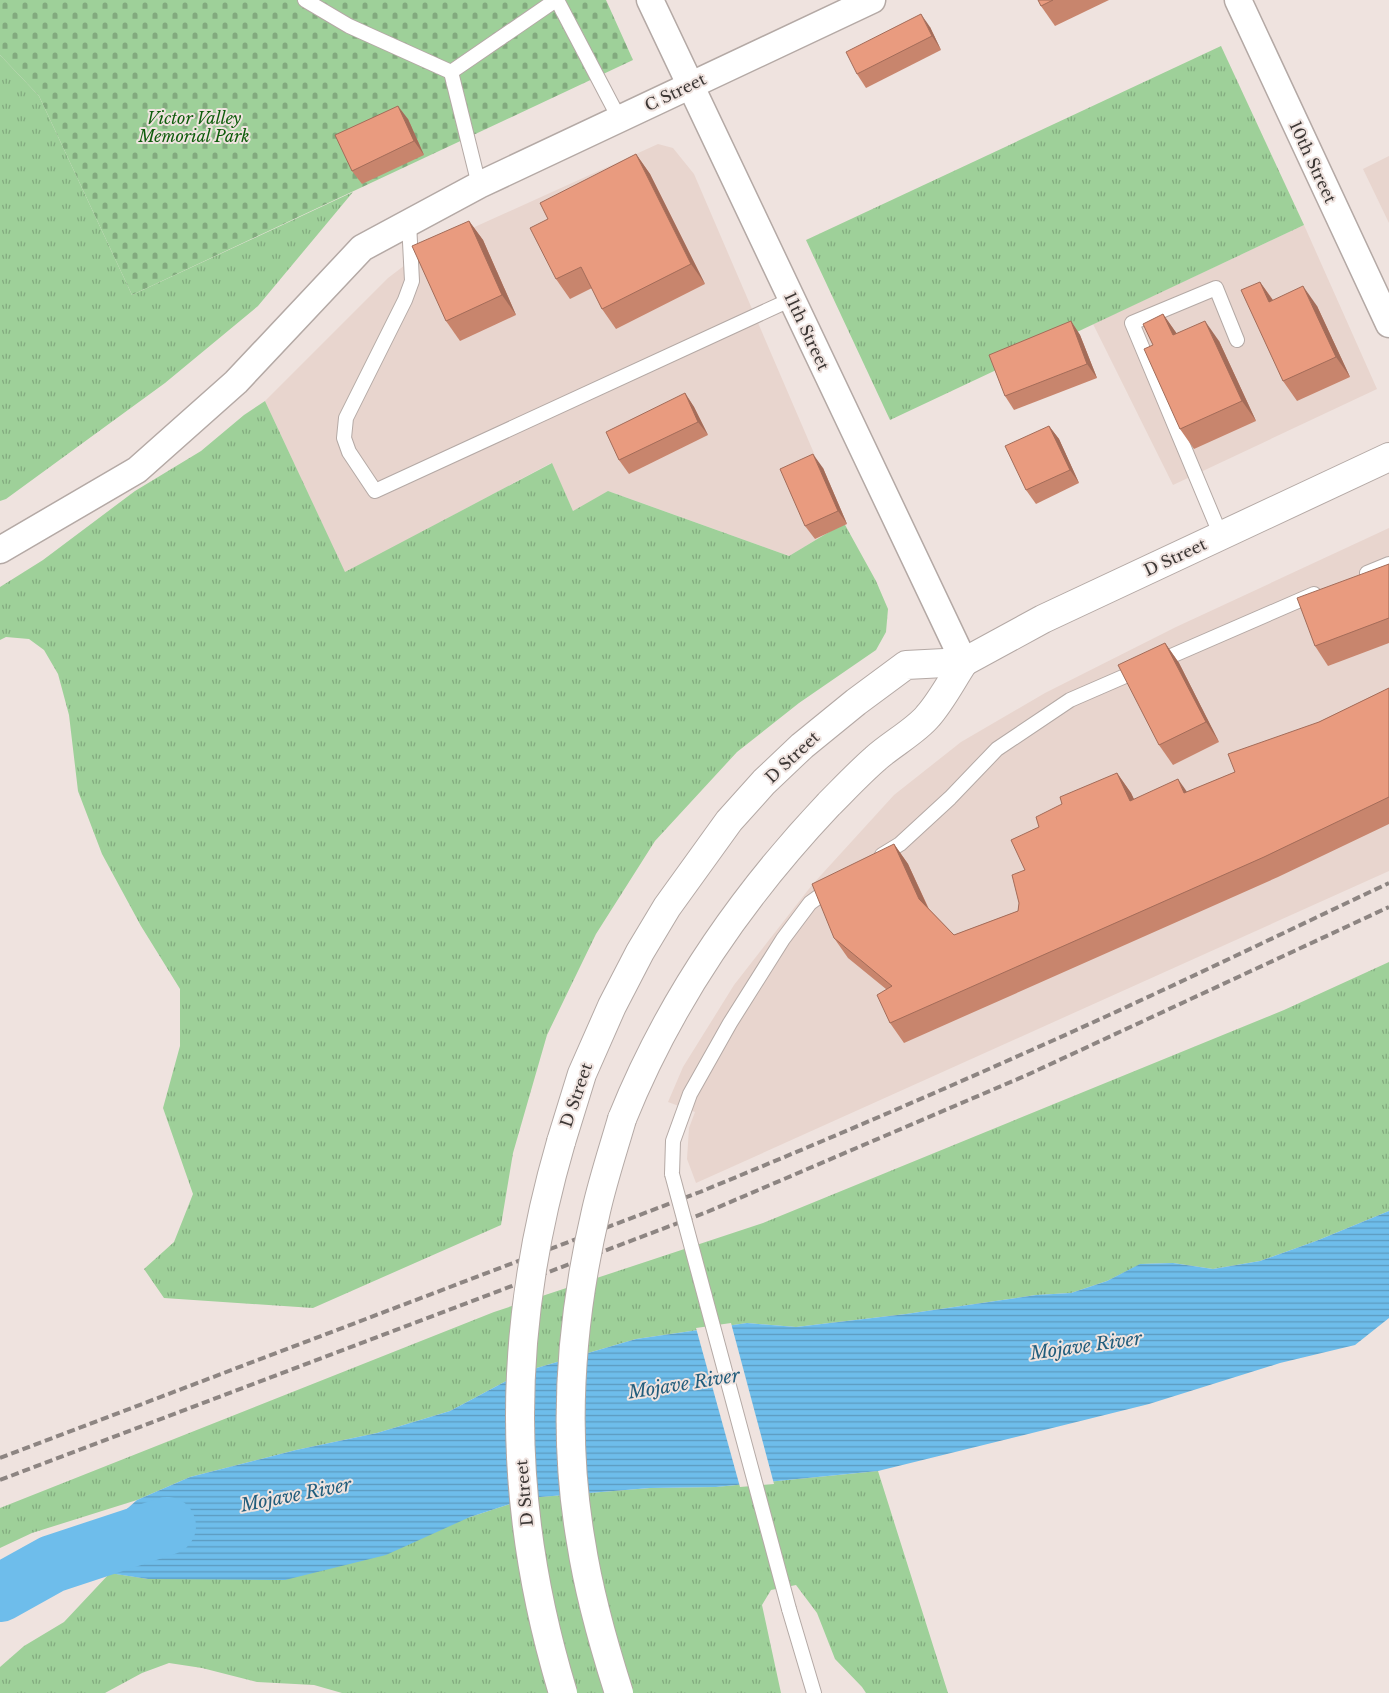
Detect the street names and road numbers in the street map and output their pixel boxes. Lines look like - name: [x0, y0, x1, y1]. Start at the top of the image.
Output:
- street label: C Street: [641, 69, 709, 115]
- street label: 10th Street: [1285, 118, 1341, 206]
- street label: 11th Street: [780, 289, 834, 373]
- street label: D Street: [1140, 534, 1210, 580]
- street label: D Street: [761, 727, 823, 787]
- street label: D Street: [556, 1060, 596, 1130]
- street label: D Street: [511, 1459, 537, 1527]

